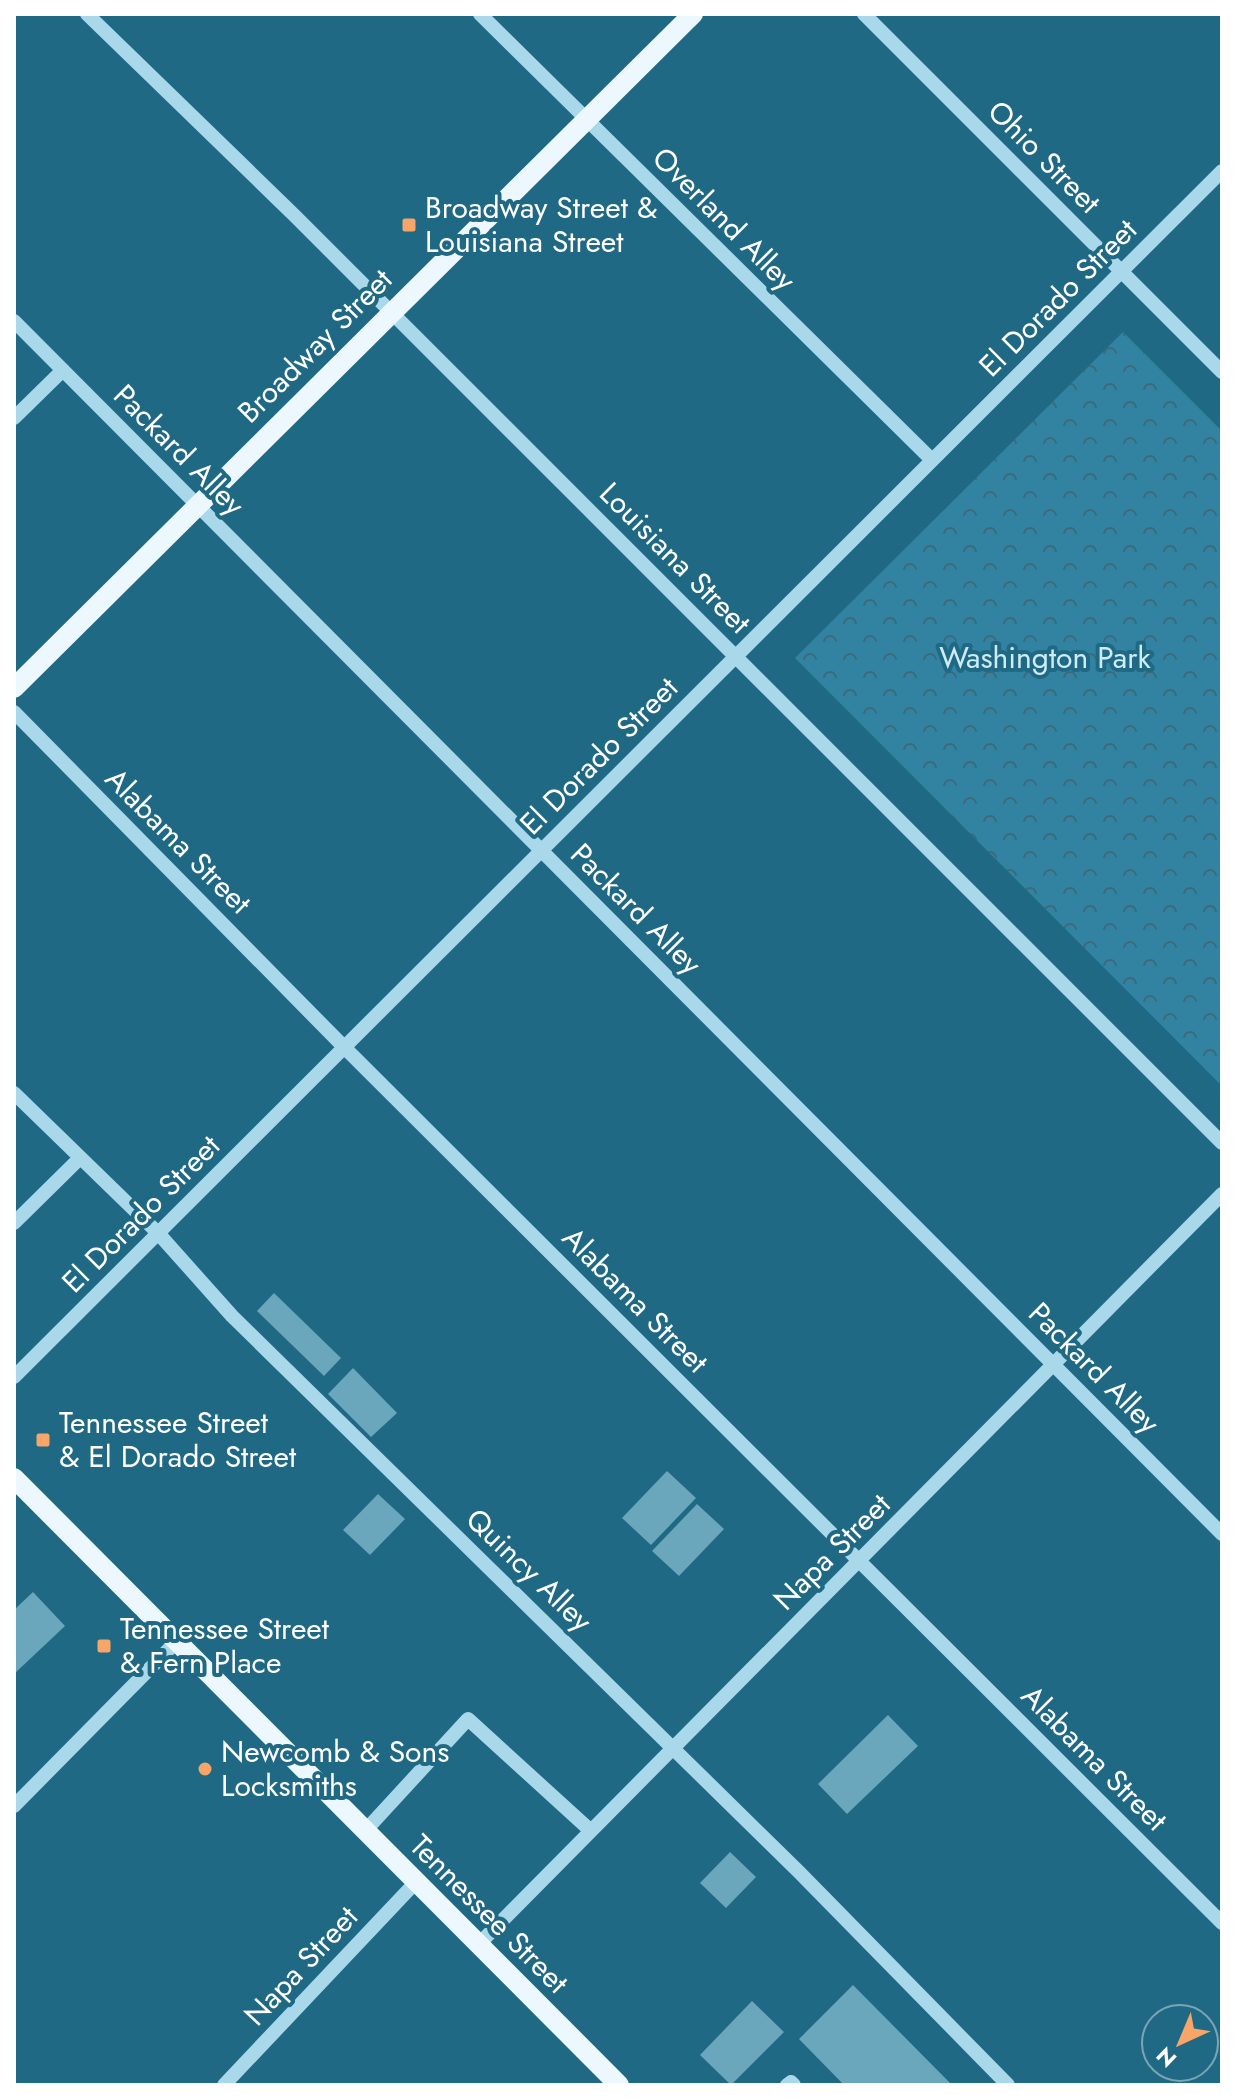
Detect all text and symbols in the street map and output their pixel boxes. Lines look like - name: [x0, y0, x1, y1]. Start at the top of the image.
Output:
- street label: Ohio Street: [978, 90, 1111, 223]
- street label: Overland Alley: [643, 137, 806, 301]
- place label: Broadway Street & Louisiana Street: [425, 186, 657, 263]
- street label: El Dorado Street: [969, 208, 1147, 386]
- marker: Broadway Street & Louisiana Street: [400, 216, 418, 234]
- street label: Broadway Street: [228, 258, 402, 433]
- street label: Packard Alley: [104, 374, 255, 526]
- street label: Louisiana Street: [590, 472, 761, 644]
- park label: Washington Park: [939, 636, 1151, 679]
- street label: El Dorado Street: [510, 666, 688, 844]
- street label: Alabama Street: [96, 758, 262, 924]
- street label: Packard Alley: [561, 833, 712, 985]
- street label: El Dorado Street: [52, 1124, 230, 1302]
- street label: Alabama Street: [553, 1217, 719, 1383]
- street label: Packard Alley: [1019, 1292, 1170, 1444]
- place label: Tennessee Street & El Dorado Street: [59, 1401, 297, 1478]
- marker: Tennessee Street & El Dorado Street: [34, 1431, 52, 1449]
- street label: Napa Street: [763, 1483, 900, 1620]
- street label: Quincy Alley: [456, 1498, 603, 1642]
- place label: Tennessee Street & Fern Place: [120, 1607, 330, 1684]
- marker: Tennessee Street & Fern Place: [95, 1637, 113, 1655]
- street label: Alabama Street: [1012, 1675, 1178, 1841]
- place label: Newcomb & Sons Locksmiths: [221, 1730, 449, 1807]
- marker: Newcomb & Sons Locksmiths: [196, 1760, 214, 1778]
- street label: Tennessee Street: [400, 1825, 579, 2003]
- street label: Napa Street: [234, 1896, 368, 2035]
- north arrow: [1140, 2003, 1220, 2083]
- text: N: [1149, 2040, 1184, 2075]

